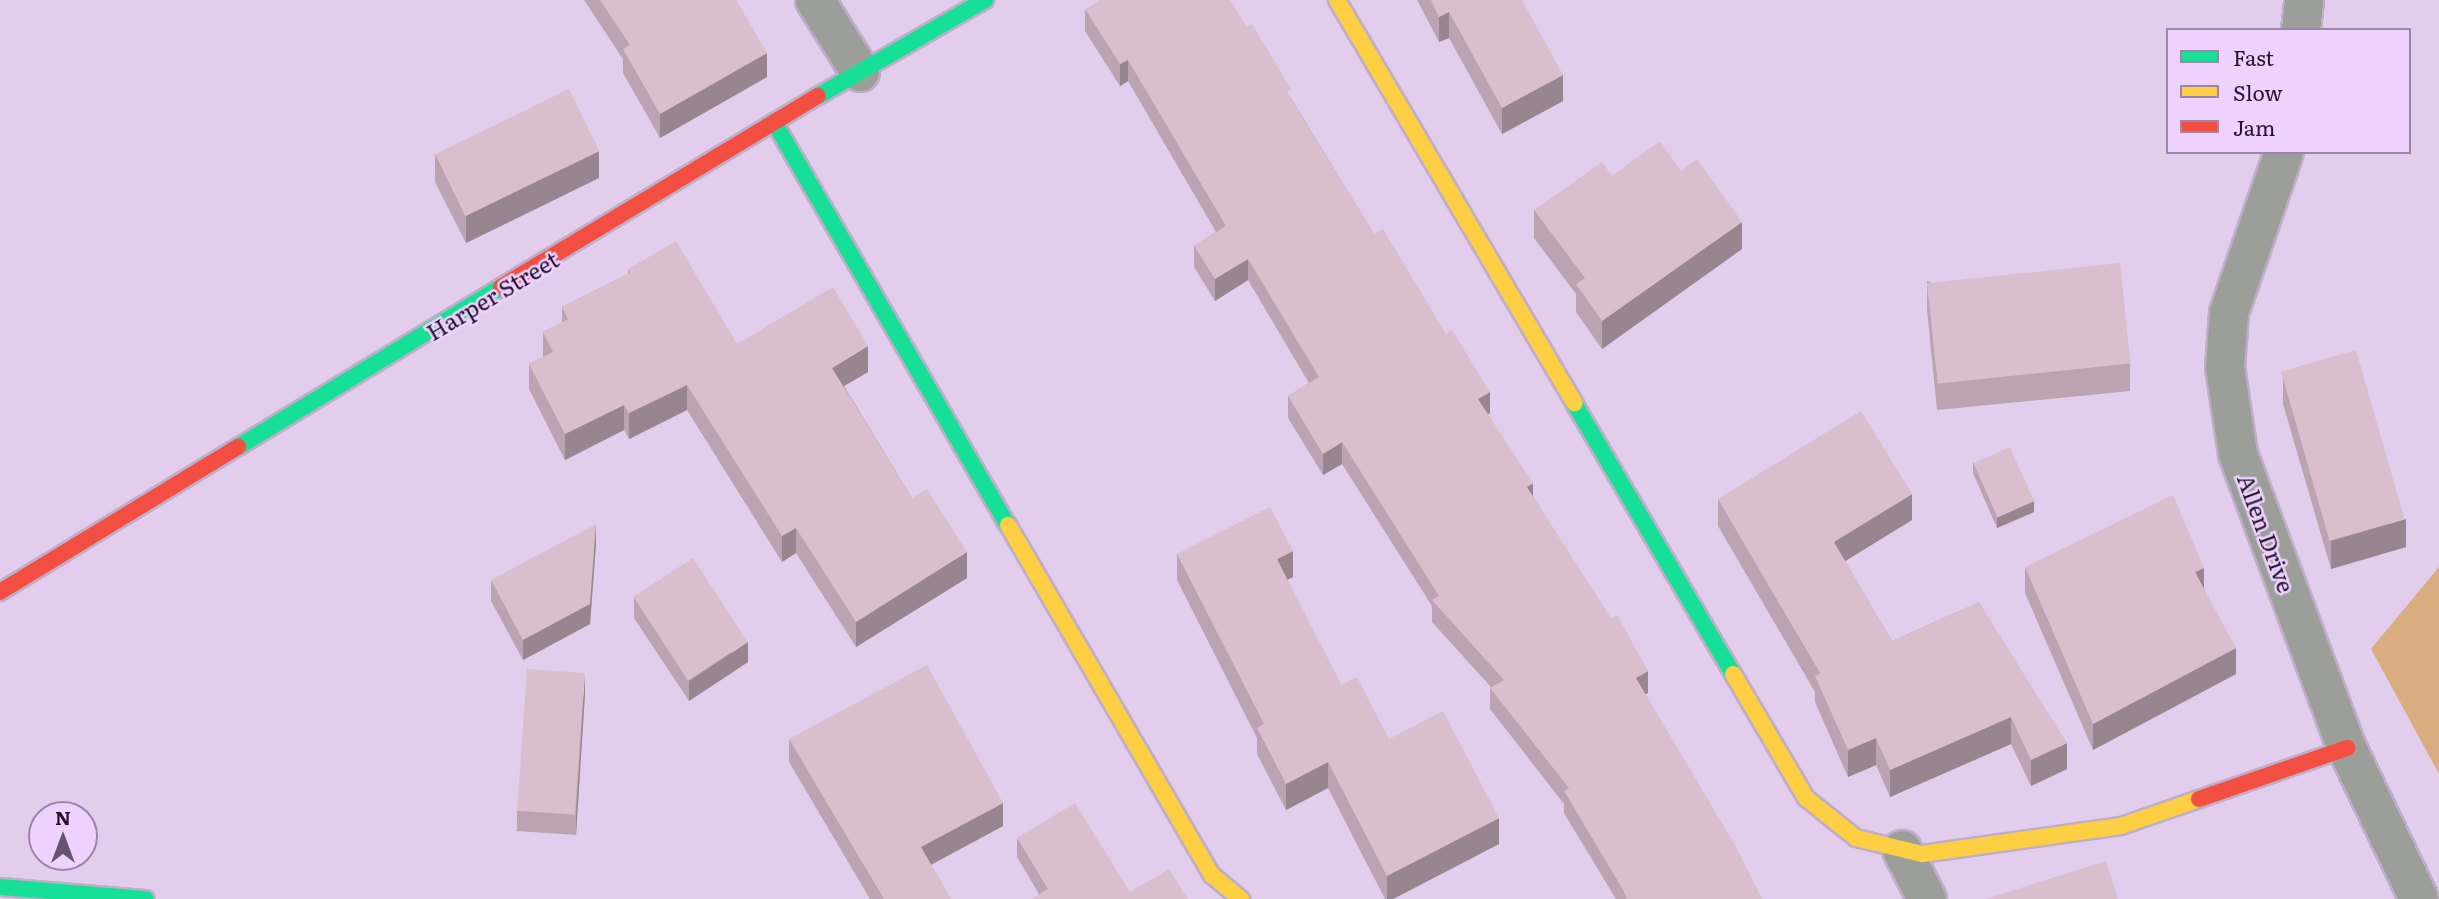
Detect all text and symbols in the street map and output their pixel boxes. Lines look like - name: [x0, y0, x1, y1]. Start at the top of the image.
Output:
- legend: [2166, 28, 2411, 154]
- text: Fast: [2233, 41, 2274, 72]
- text: Slow: [2233, 76, 2283, 107]
- text: Jam: [2233, 111, 2275, 142]
- street label: Harper Street: [421, 245, 563, 345]
- street label: Allen Drive: [2233, 470, 2301, 596]
- north arrow: [28, 801, 98, 871]
- text: N: [55, 803, 71, 831]

